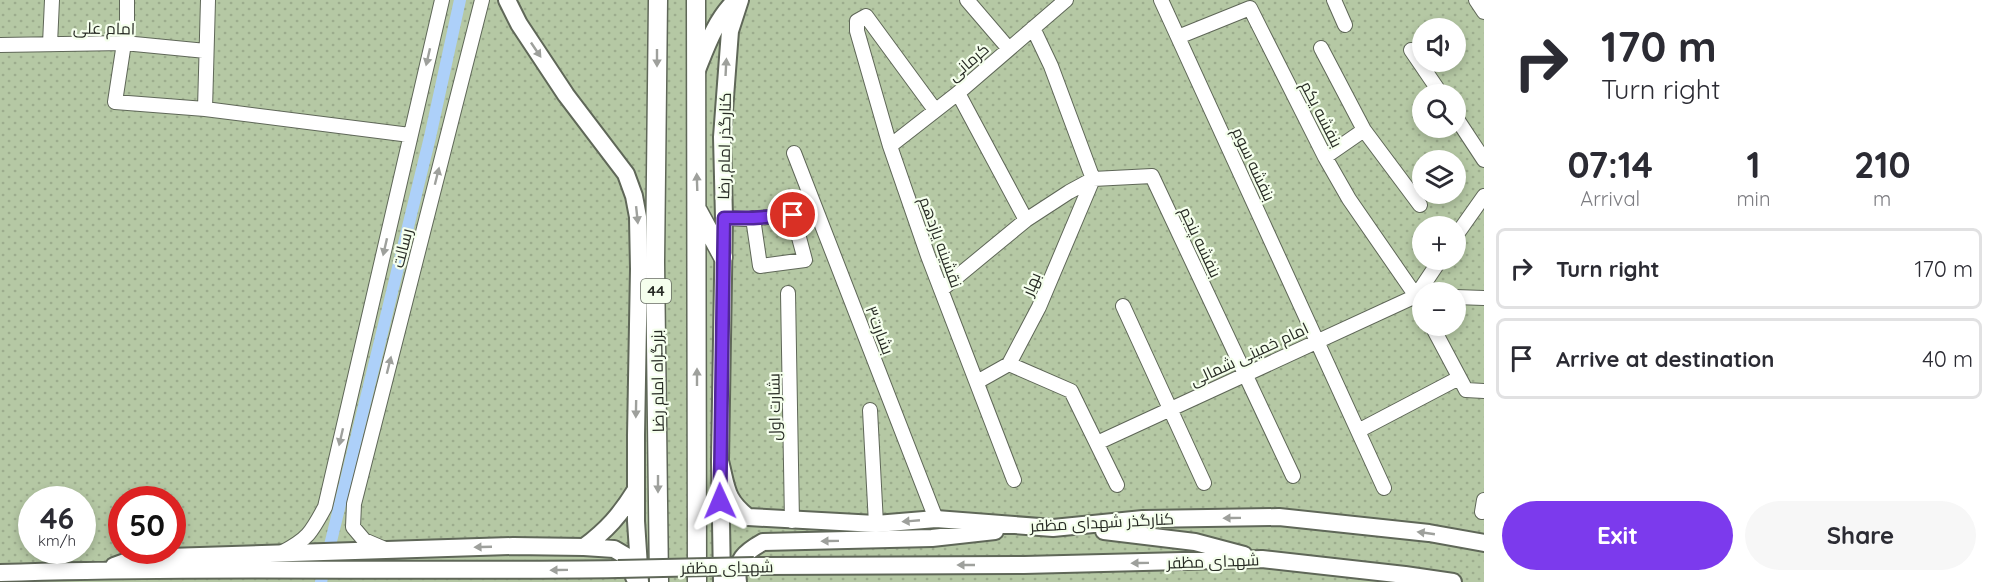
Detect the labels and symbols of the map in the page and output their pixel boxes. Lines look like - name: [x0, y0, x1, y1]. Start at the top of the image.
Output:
- street label: امام علی: [73, 17, 135, 41]
- street label: کرمانی: [943, 39, 993, 86]
- one-way arrow: [530, 42, 542, 58]
- one-way arrow: [423, 48, 433, 66]
- one-way arrow: [652, 49, 662, 68]
- one-way arrow: [721, 57, 730, 76]
- street label: بنفشه یکم: [1295, 77, 1347, 151]
- street label: کنارگذر امام رضا: [713, 92, 737, 200]
- street label: بنفشه سوم: [1226, 124, 1280, 205]
- one-way arrow: [433, 167, 442, 185]
- one-way arrow: [692, 172, 702, 191]
- pin: [767, 189, 818, 240]
- street label: نقشینه یازدهم: [913, 194, 967, 291]
- street label: بنفشه پنجم: [1174, 203, 1226, 281]
- one-way arrow: [632, 205, 641, 224]
- street label: رسالت: [388, 226, 416, 270]
- one-way arrow: [379, 238, 389, 256]
- street label: بهار: [1017, 269, 1046, 300]
- road number: 44: [641, 279, 671, 303]
- street label: بشارت۳: [862, 303, 898, 357]
- street label: امام خمینی شمالی: [1187, 318, 1312, 392]
- street label: بزرگراه امام رضا: [646, 329, 670, 432]
- one-way arrow: [385, 356, 395, 375]
- one-way arrow: [692, 367, 702, 386]
- street label: بشارت اول: [763, 373, 786, 441]
- one-way arrow: [631, 400, 641, 419]
- one-way arrow: [335, 428, 345, 446]
- position arrow: [688, 469, 752, 533]
- one-way arrow: [653, 475, 663, 494]
- speed limit sign: 50: [108, 486, 186, 564]
- street label: کنارگذر شهدای مظفر: [1028, 508, 1175, 537]
- one-way arrow: [1223, 513, 1242, 522]
- one-way arrow: [901, 516, 920, 526]
- one-way arrow: [1417, 528, 1436, 538]
- one-way arrow: [820, 536, 839, 545]
- one-way arrow: [474, 542, 493, 551]
- street label: شهدای مظفر: [1165, 549, 1260, 574]
- street label: شهدای مظفر: [680, 556, 774, 579]
- one-way arrow: [1131, 558, 1150, 568]
- one-way arrow: [956, 560, 975, 570]
- one-way arrow: [550, 565, 569, 574]

